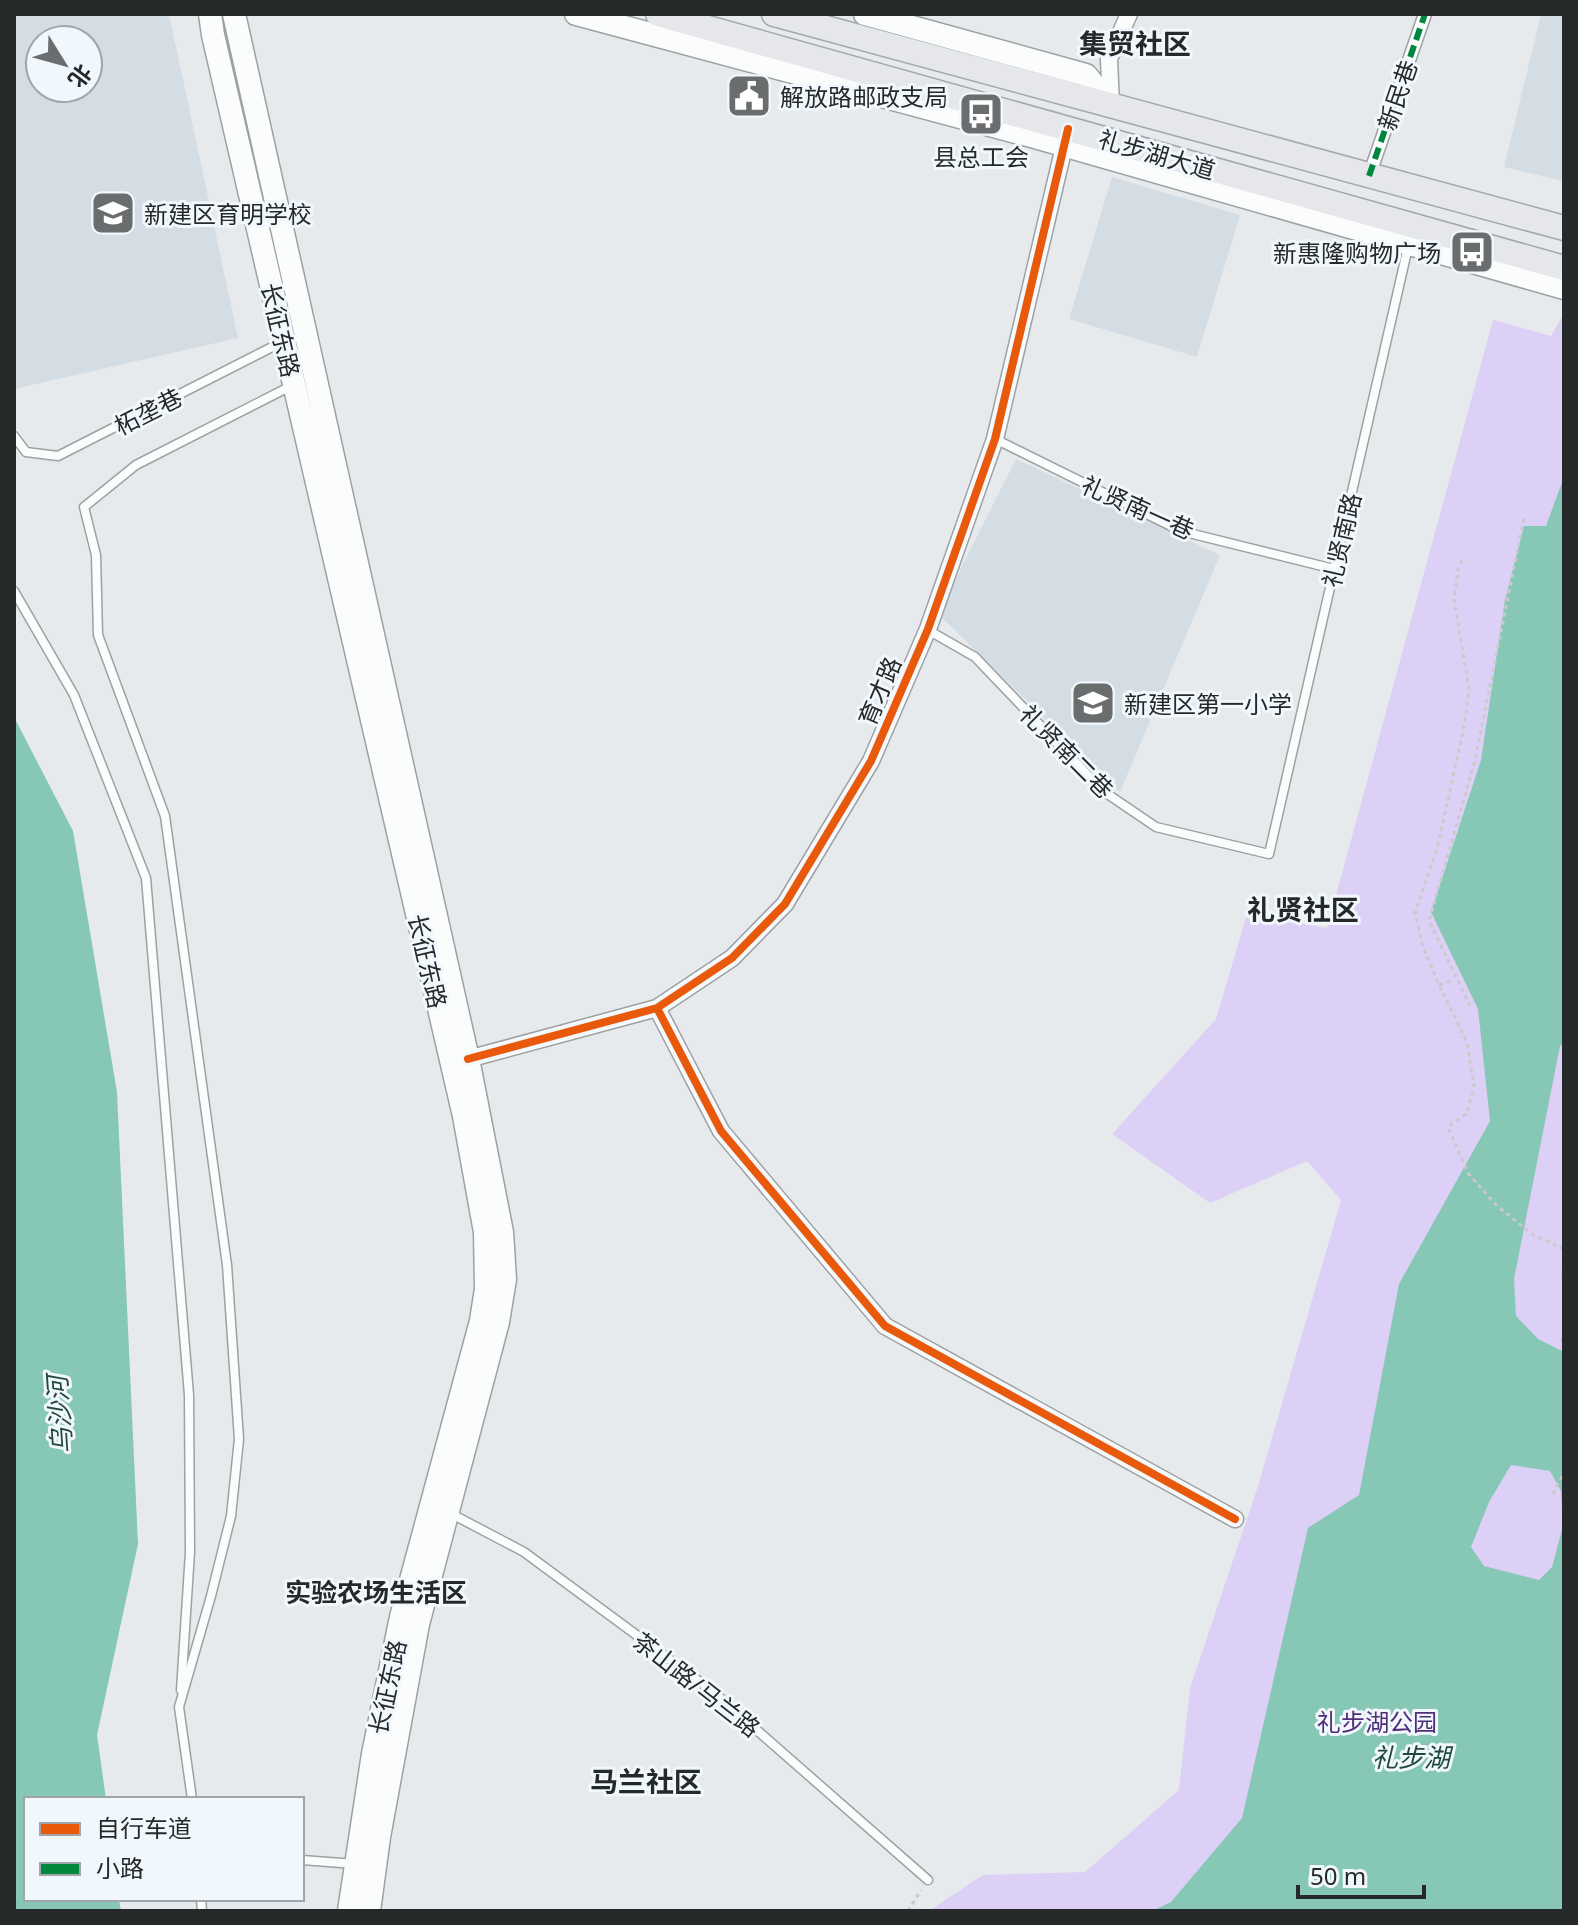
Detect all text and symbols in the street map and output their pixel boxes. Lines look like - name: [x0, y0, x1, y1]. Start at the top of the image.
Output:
- north arrow: [24, 24, 104, 104]
- district label: 集贸社区: [1079, 24, 1191, 62]
- street label: 新民巷: [1370, 56, 1424, 134]
- text: 北: [62, 59, 99, 94]
- public building icon: 解放路邮政支局: [725, 72, 773, 120]
- place label: 解放路邮政支局: [780, 80, 948, 113]
- bus stop icon: 县总工会: [957, 90, 1005, 138]
- street label: 礼步湖大道: [1095, 122, 1219, 186]
- place label: 县总工会: [933, 140, 1029, 173]
- school or university icon: 新建区育明学校: [89, 189, 137, 237]
- place label: 新建区育明学校: [144, 197, 312, 230]
- bus stop icon: 新惠隆购物广场: [1448, 228, 1496, 276]
- place label: 新惠隆购物广场: [1273, 236, 1441, 269]
- street label: 长征东路: [254, 280, 308, 380]
- street label: 柘垄巷: [108, 380, 188, 442]
- street label: 礼贤南一巷: [1076, 468, 1200, 546]
- street label: 礼贤南路: [1314, 490, 1368, 590]
- street label: 育才路: [850, 651, 908, 731]
- school or university icon: 新建区第一小学: [1069, 679, 1117, 727]
- place label: 新建区第一小学: [1124, 687, 1292, 720]
- street label: 礼贤南二巷: [1013, 697, 1121, 805]
- district label: 礼贤社区: [1247, 890, 1359, 928]
- street label: 长征东路: [401, 911, 455, 1011]
- water label: 乌沙河: [38, 1370, 80, 1455]
- district label: 实验农场生活区: [285, 1574, 467, 1610]
- street label: 茶山路/马兰路: [627, 1624, 767, 1744]
- street label: 长征东路: [361, 1637, 413, 1737]
- park label: 礼步湖公园: [1317, 1705, 1437, 1738]
- water label: 礼步湖: [1372, 1739, 1454, 1775]
- district label: 马兰社区: [590, 1762, 702, 1800]
- legend: [24, 1797, 304, 1901]
- text: 自行车道: [96, 1811, 192, 1844]
- scale bar: [1298, 1849, 1424, 1899]
- text: 小路: [96, 1851, 144, 1884]
- text: 50 m: [1310, 1859, 1366, 1892]

